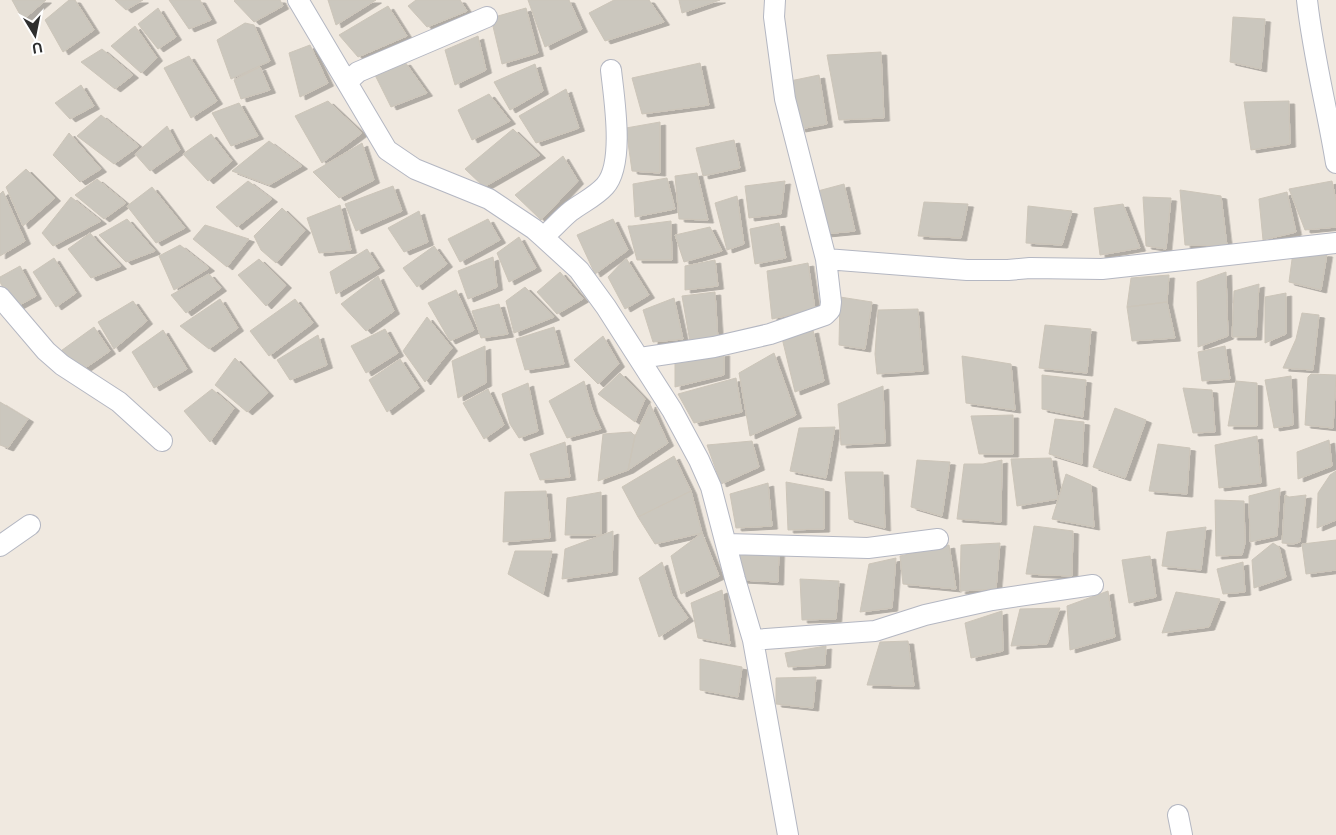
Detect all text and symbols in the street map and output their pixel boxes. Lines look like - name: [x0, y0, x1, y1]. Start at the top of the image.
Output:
- north arrow: [10, 10, 60, 60]
- text: U: [31, 39, 44, 58]

